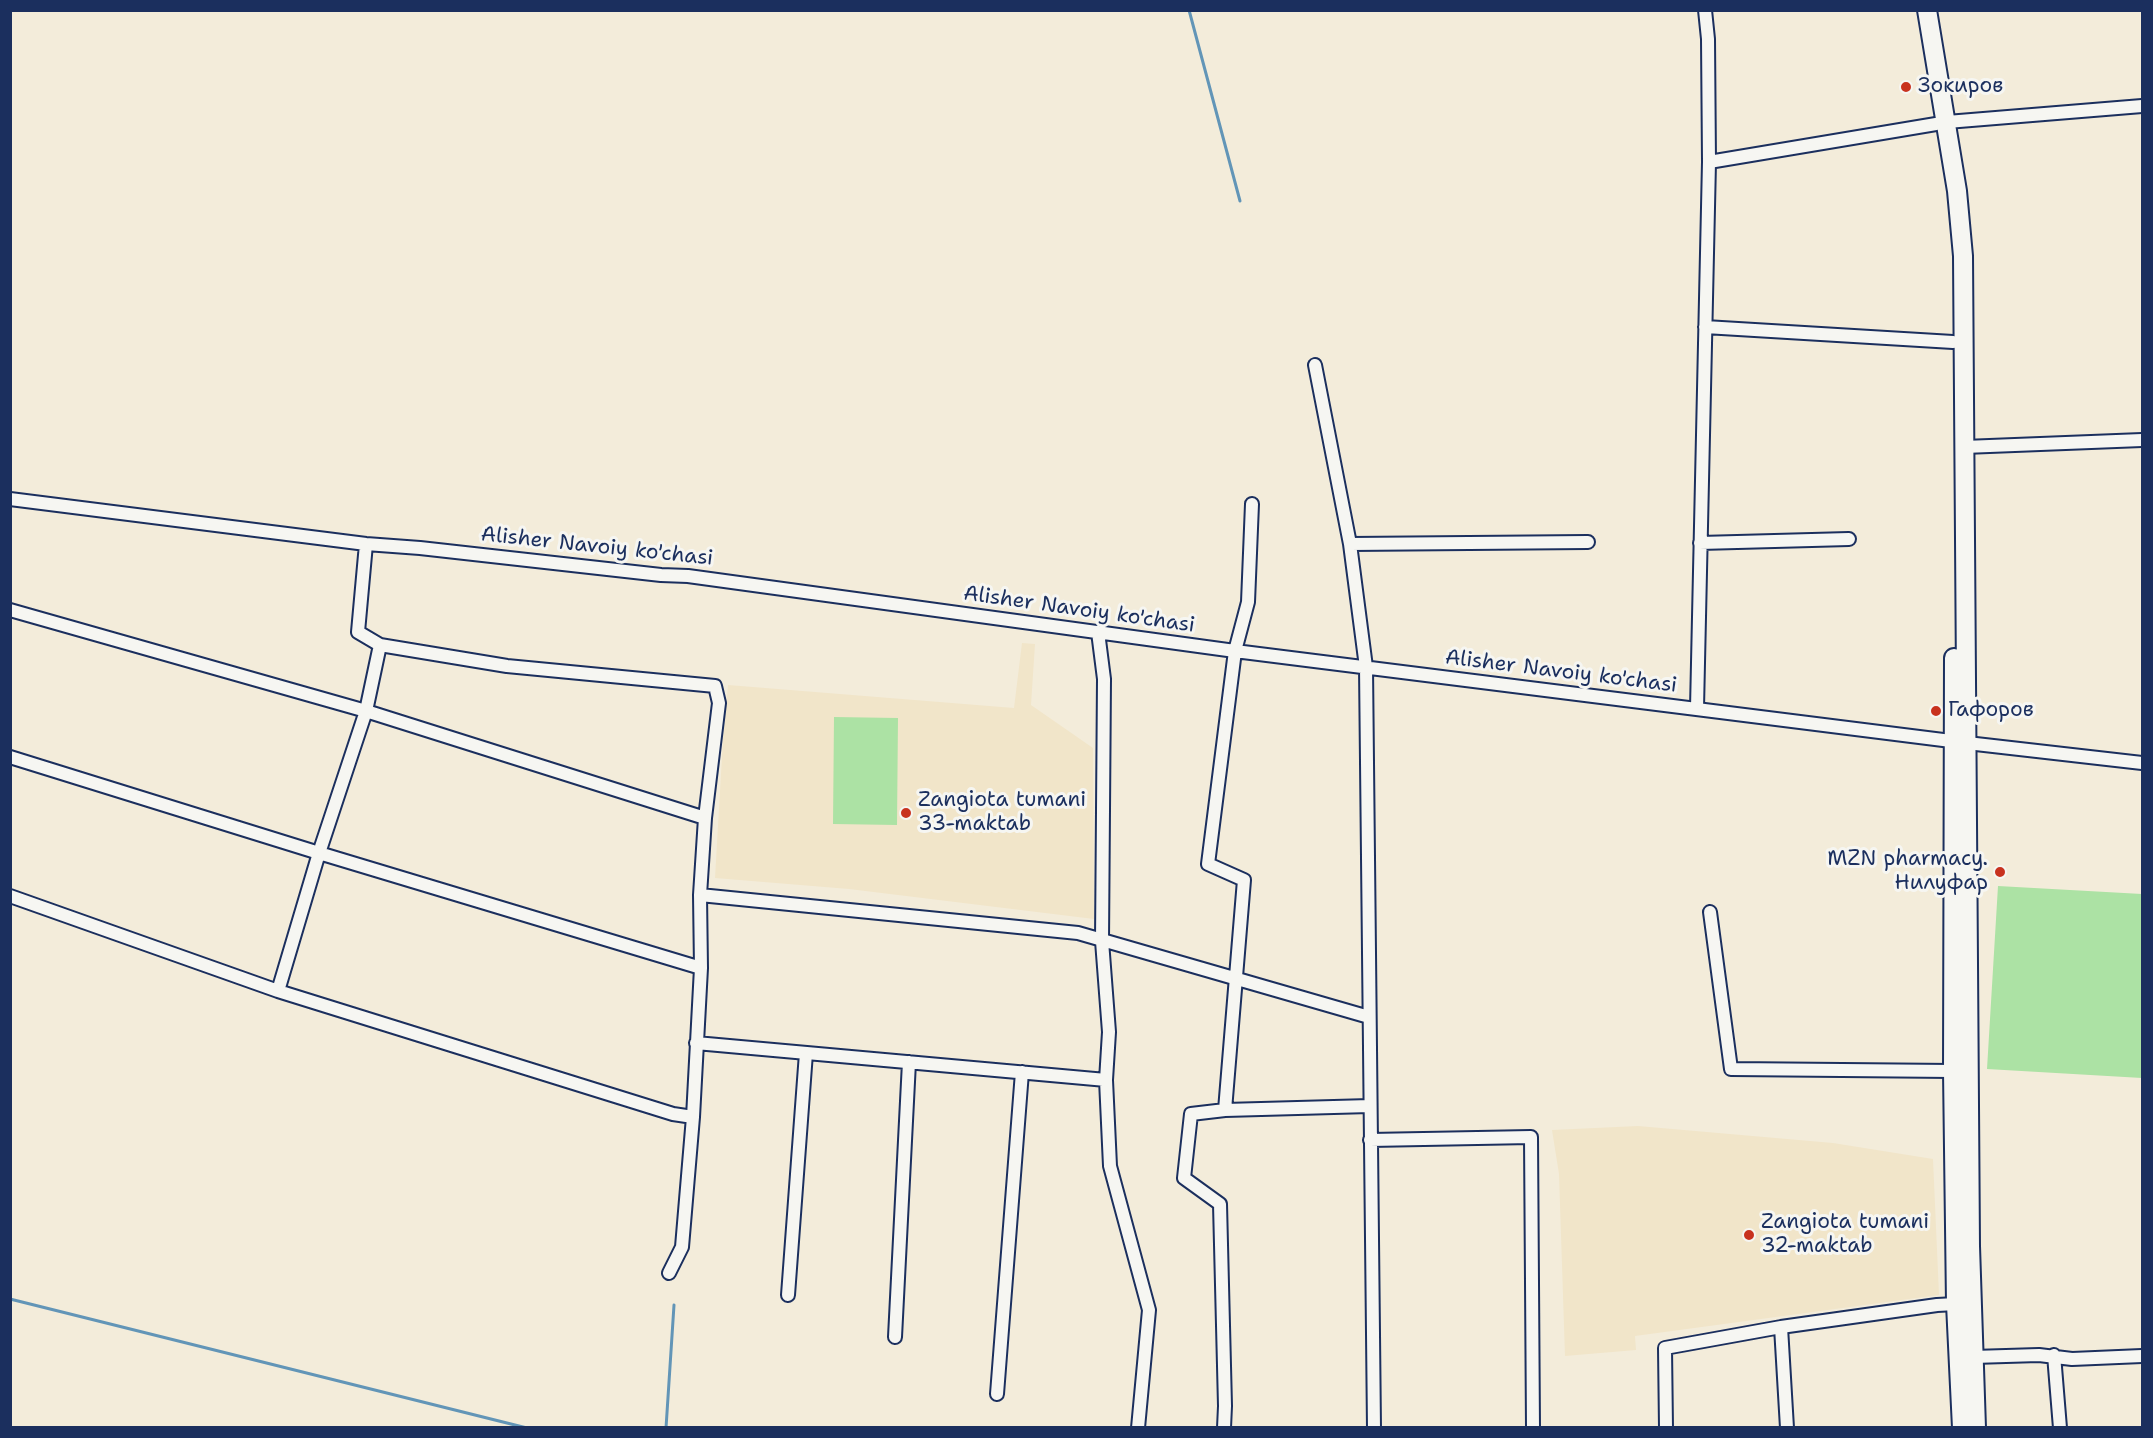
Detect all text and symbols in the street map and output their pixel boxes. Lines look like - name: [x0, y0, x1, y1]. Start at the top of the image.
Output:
- place label: Зокиров: [1918, 74, 2003, 100]
- marker: Зокиров: [1899, 80, 1913, 94]
- street label: Alisher Navoiy ko'chasi: [480, 522, 714, 572]
- street label: Alisher Navoiy ko'chasi: [962, 581, 1196, 639]
- street label: Alisher Navoiy ko'chasi: [1444, 645, 1678, 699]
- place label: Гафоров: [1948, 698, 2034, 724]
- marker: Гафоров: [1929, 704, 1943, 718]
- place label: Zangiota tumani 33-maktab: [918, 788, 1086, 838]
- marker: Zangiota tumani 33-maktab: [899, 806, 913, 820]
- place label: MZN pharmacy. Нилуфар: [1827, 847, 1988, 897]
- marker: MZN pharmacy. Нилуфар: [1993, 865, 2007, 879]
- place label: Zangiota tumani 32-maktab: [1761, 1210, 1929, 1260]
- marker: Zangiota tumani 32-maktab: [1742, 1228, 1756, 1242]

